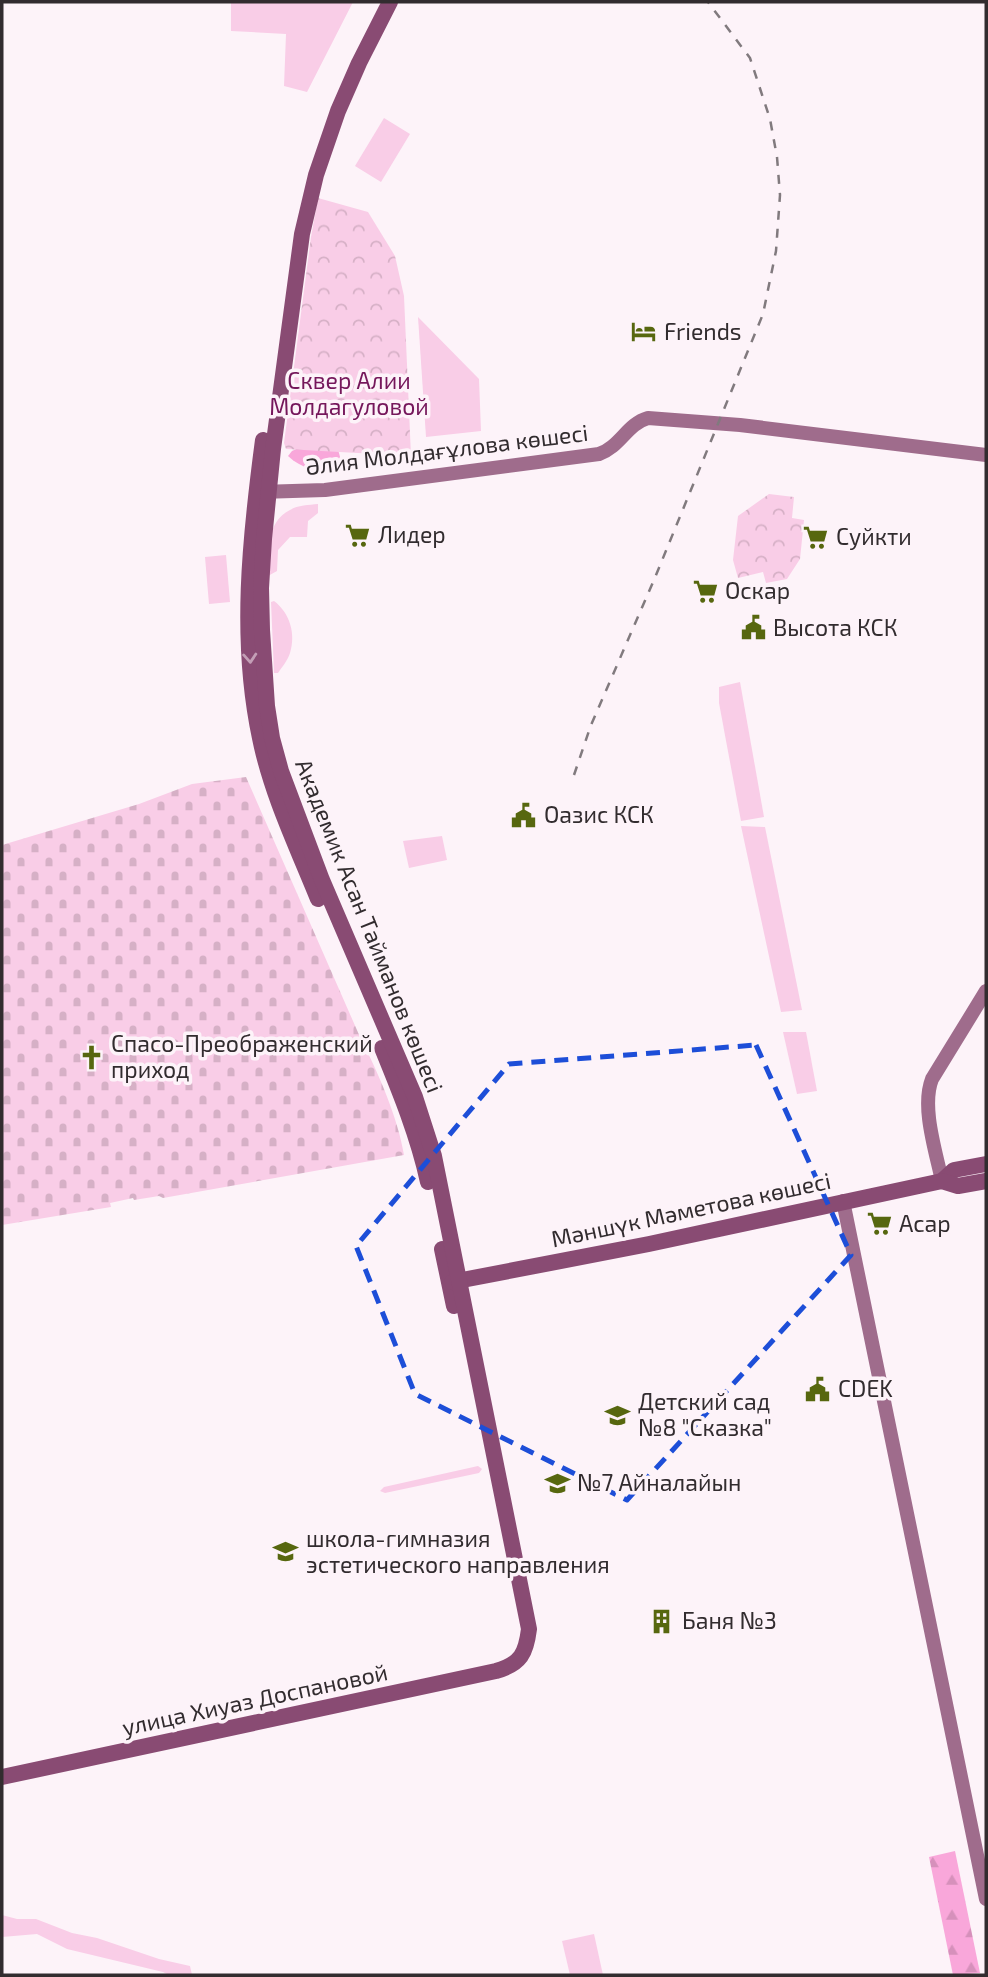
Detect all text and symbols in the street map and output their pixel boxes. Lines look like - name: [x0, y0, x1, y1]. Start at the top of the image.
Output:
- place label: Friends: [664, 317, 742, 345]
- hotel icon: Friends: [630, 318, 658, 346]
- park label: Сквер Алии Молдагуловой: [269, 366, 429, 421]
- street label: Әлия Молдағұлова көшесі: [304, 418, 590, 480]
- place label: Лидер: [378, 520, 446, 548]
- supermarket icon: Лидер: [344, 521, 372, 549]
- place label: Суйкти: [836, 522, 912, 551]
- supermarket icon: Суйкти: [802, 523, 830, 551]
- place label: Оскар: [725, 576, 790, 604]
- supermarket icon: Оскар: [691, 577, 719, 605]
- place label: Высота КСК: [773, 613, 898, 641]
- public building icon: Высота КСК: [739, 614, 767, 642]
- one-way arrow: [243, 653, 258, 664]
- street label: Академик Асан Тайманов көшесі: [290, 755, 450, 1097]
- place label: Оазис КСК: [544, 800, 654, 828]
- public building icon: Оазис КСК: [510, 801, 538, 829]
- place label: Спасо-Преображенский приход: [111, 1029, 373, 1083]
- church icon: Спасо-Преображенский приход: [77, 1043, 105, 1071]
- street label: Мәншүк Мәметова көшесі: [548, 1166, 833, 1252]
- place label: Асар: [899, 1209, 951, 1237]
- supermarket icon: Асар: [865, 1210, 893, 1238]
- place label: CDEK: [838, 1374, 893, 1402]
- public building icon: CDEK: [804, 1375, 832, 1403]
- place label: Детский сад №8 "Сказка": [638, 1387, 772, 1441]
- school or university icon: Детский сад №8 "Сказка": [604, 1401, 632, 1429]
- place label: №7 Айналайын: [577, 1468, 741, 1496]
- school or university icon: №7 Айналайын: [543, 1469, 571, 1497]
- place label: школа-гимназия эстетического направления: [306, 1524, 610, 1578]
- school or university icon: школа-гимназия эстетического направления: [272, 1538, 300, 1566]
- place label: Баня №3: [682, 1606, 777, 1634]
- building icon: Баня №3: [648, 1607, 676, 1635]
- street label: улица Хиуаз Доспановой: [120, 1657, 390, 1742]

